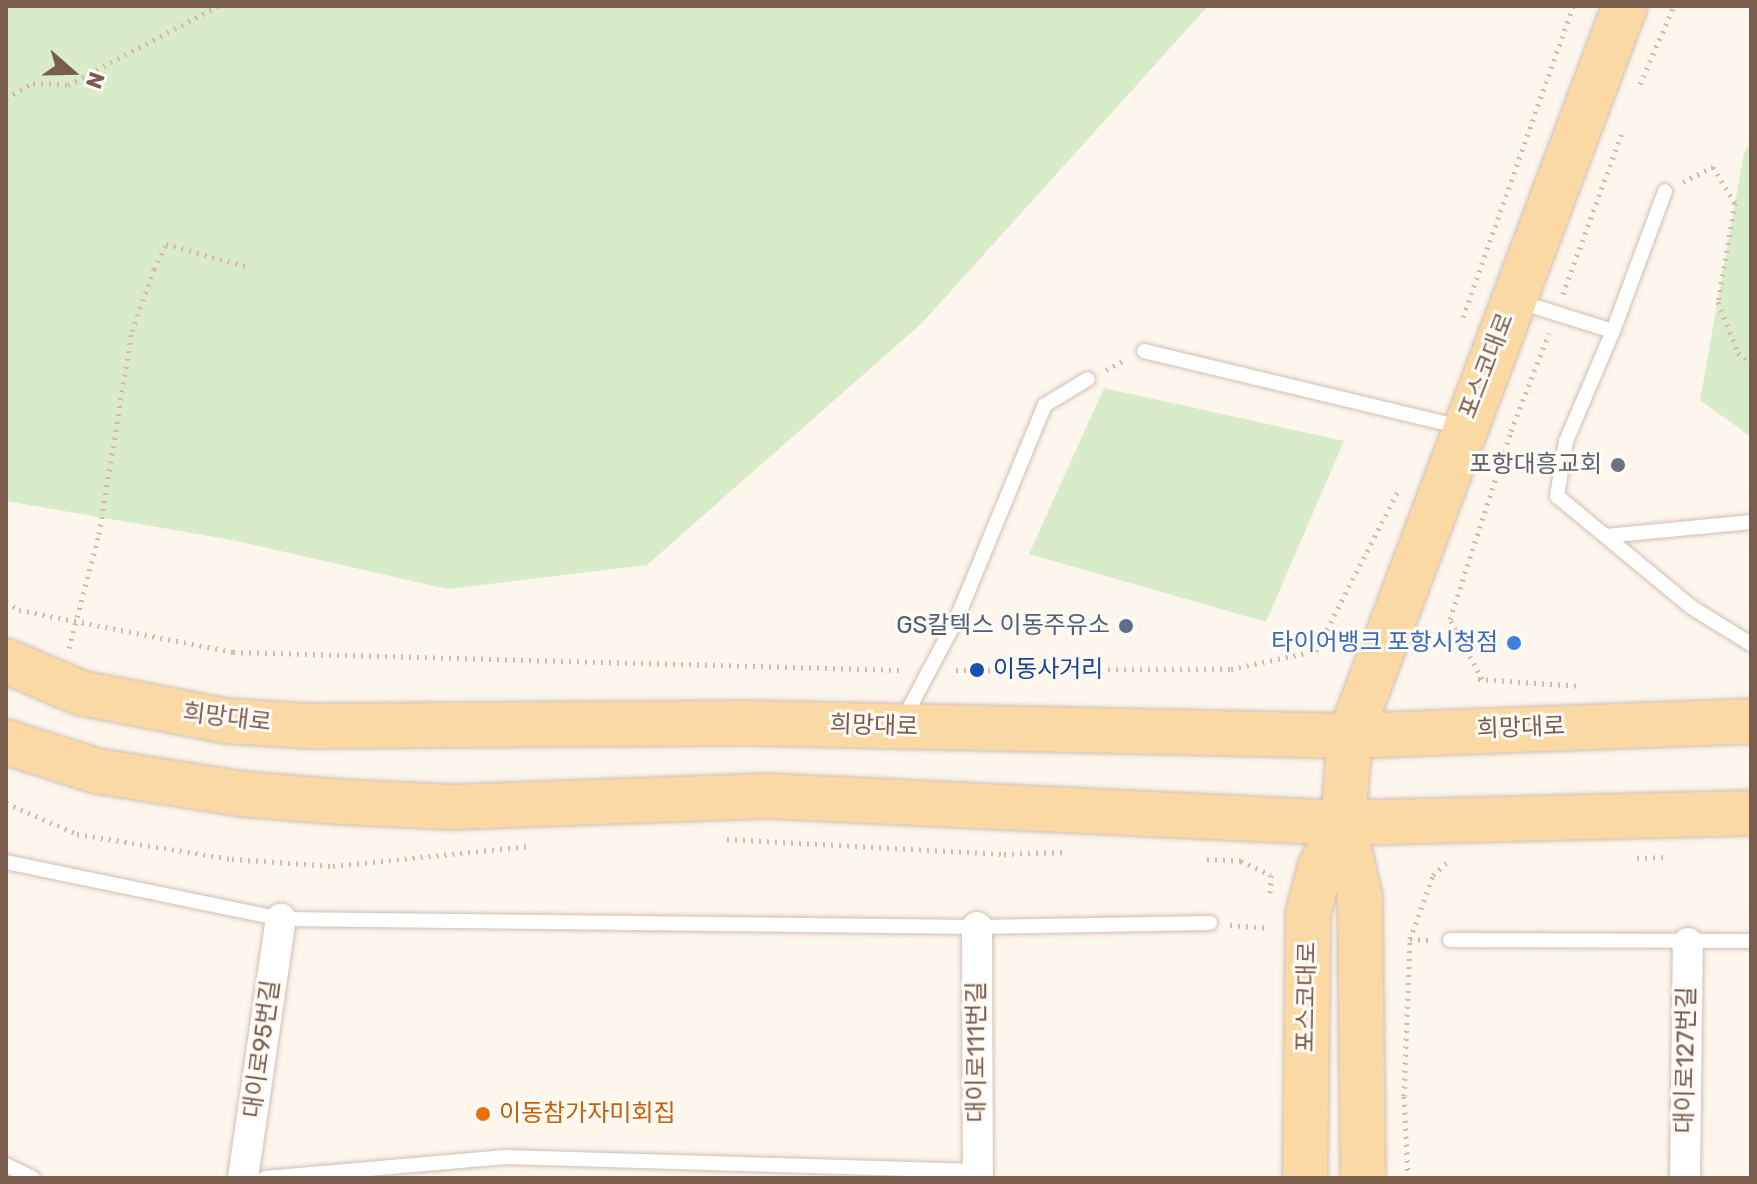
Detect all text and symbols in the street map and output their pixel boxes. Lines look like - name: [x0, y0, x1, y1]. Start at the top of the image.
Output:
- north arrow: [32, 32, 112, 112]
- text: N: [80, 68, 110, 92]
- street label: 포스코대로: [1454, 309, 1520, 423]
- place label: 포항대흥교회: [1470, 451, 1602, 479]
- marker: 포항대흥교회: [1609, 456, 1627, 474]
- place label: GS칼텍스 이동주유소: [896, 612, 1110, 640]
- marker: GS칼텍스 이동주유소: [1117, 617, 1135, 635]
- place label: 타이어뱅크 포항시청점: [1271, 629, 1498, 657]
- marker: 타이어뱅크 포항시청점: [1505, 634, 1523, 652]
- place label: 이동사거리: [993, 656, 1103, 684]
- marker: 이동사거리: [968, 661, 986, 679]
- street label: 희망대로: [181, 698, 273, 738]
- street label: 희망대로: [829, 710, 919, 742]
- street label: 희망대로: [1476, 712, 1566, 744]
- street label: 포스코대로: [1292, 942, 1322, 1052]
- street label: 대이로95번길: [238, 978, 286, 1120]
- street label: 대이로111번길: [963, 981, 991, 1123]
- street label: 대이로127번길: [1670, 986, 1702, 1134]
- place label: 이동참가자미회집: [499, 1100, 676, 1128]
- marker: 이동참가자미회집: [474, 1105, 492, 1123]

